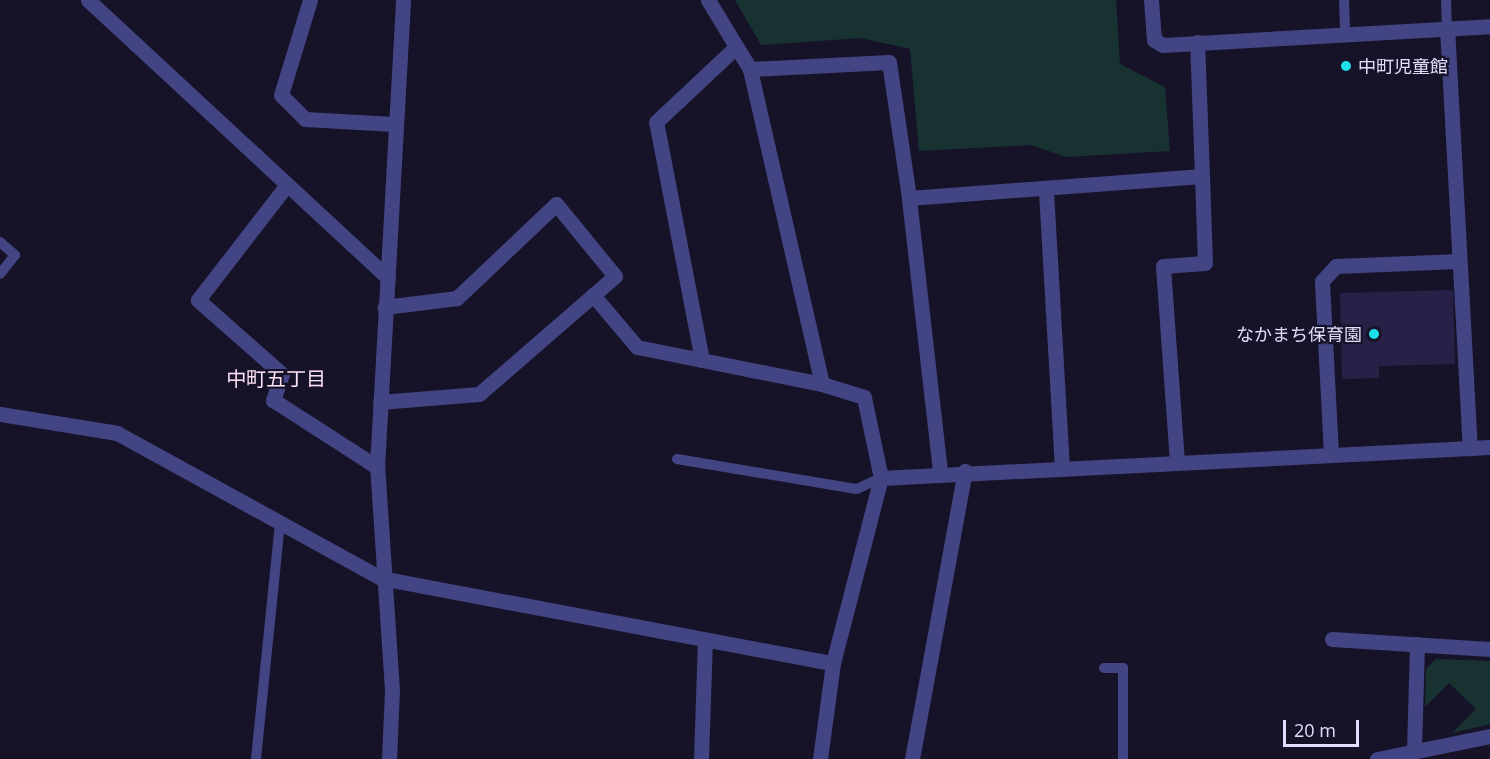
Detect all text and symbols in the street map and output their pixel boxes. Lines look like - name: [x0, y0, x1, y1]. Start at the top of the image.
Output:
- place label: 中町児童館: [1358, 55, 1448, 77]
- marker: 中町児童館: [1339, 59, 1353, 73]
- place label: なかまち保育園: [1236, 323, 1362, 345]
- marker: なかまち保育園: [1367, 327, 1381, 341]
- district label: 中町五丁目: [226, 366, 326, 390]
- scale bar: [1286, 708, 1362, 746]
- text: 20 m: [1294, 718, 1336, 742]

